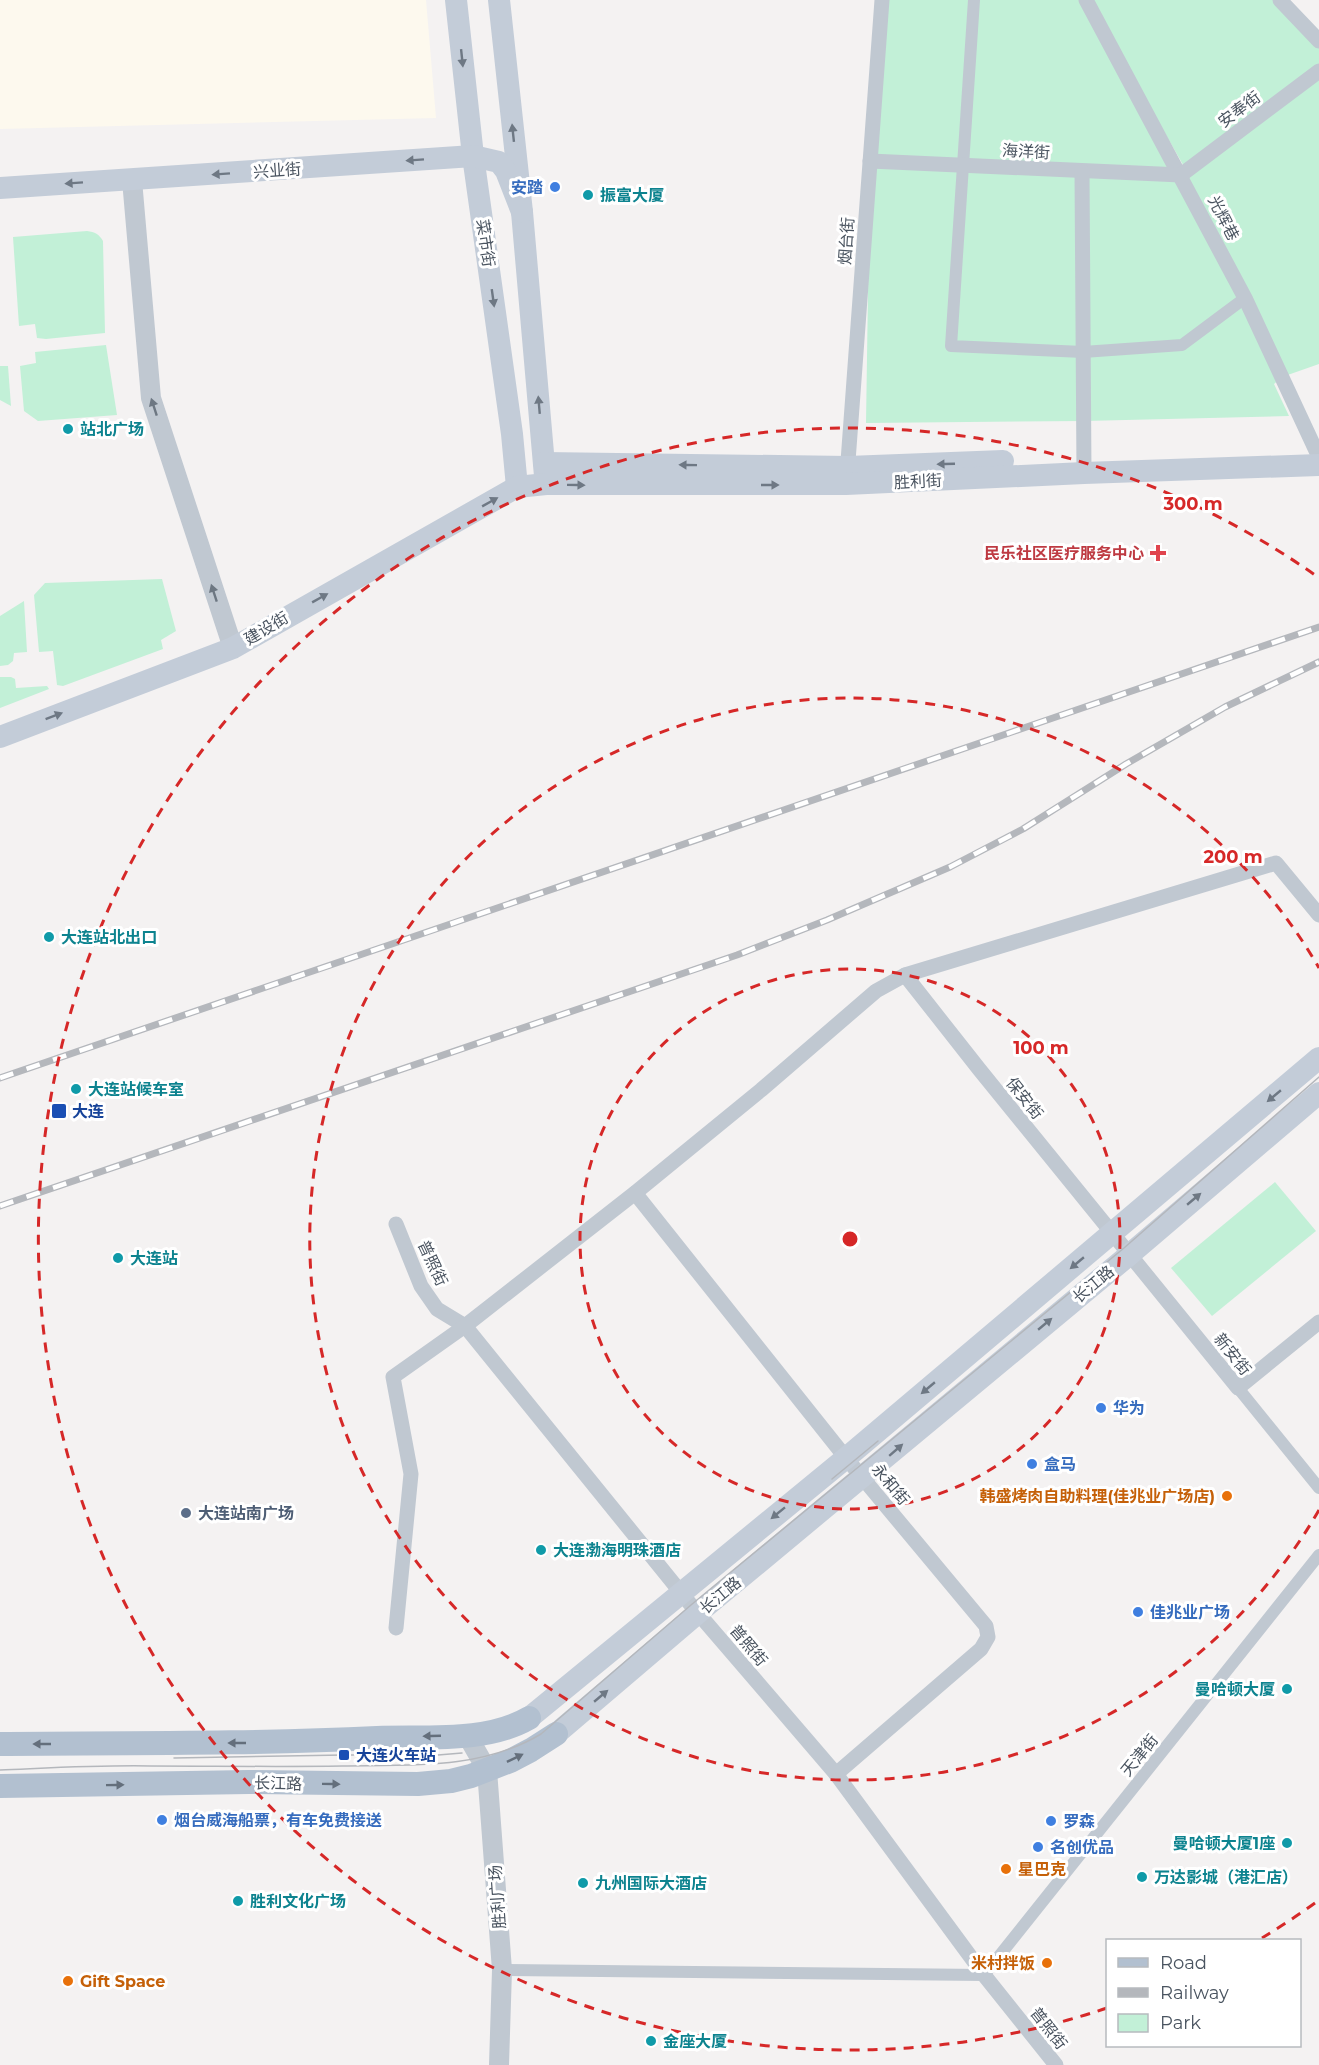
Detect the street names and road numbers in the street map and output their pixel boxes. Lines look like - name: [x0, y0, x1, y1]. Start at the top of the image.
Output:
- street label: 安奉街: [1214, 87, 1264, 131]
- street label: 海洋街: [1002, 141, 1050, 162]
- street label: 兴业街: [252, 159, 302, 182]
- street label: 光辉巷: [1204, 193, 1243, 244]
- street label: 烟台街: [835, 216, 858, 266]
- street label: 菜市街: [473, 218, 498, 268]
- street label: 胜利街: [894, 471, 942, 492]
- street label: 建设街: [241, 608, 292, 649]
- street label: 保安街: [1002, 1074, 1047, 1123]
- street label: 普照街: [414, 1237, 451, 1289]
- street label: 长江路: [1069, 1262, 1118, 1307]
- street label: 新安街: [1210, 1330, 1255, 1379]
- street label: 永和街: [868, 1460, 913, 1509]
- street label: 长江路: [696, 1573, 745, 1618]
- street label: 普照街: [726, 1621, 771, 1670]
- street label: 天津街: [1117, 1731, 1162, 1780]
- street label: 长江路: [254, 1774, 302, 1793]
- street label: 胜利广场: [486, 1864, 509, 1930]
- street label: 普照街: [1026, 2004, 1071, 2053]

